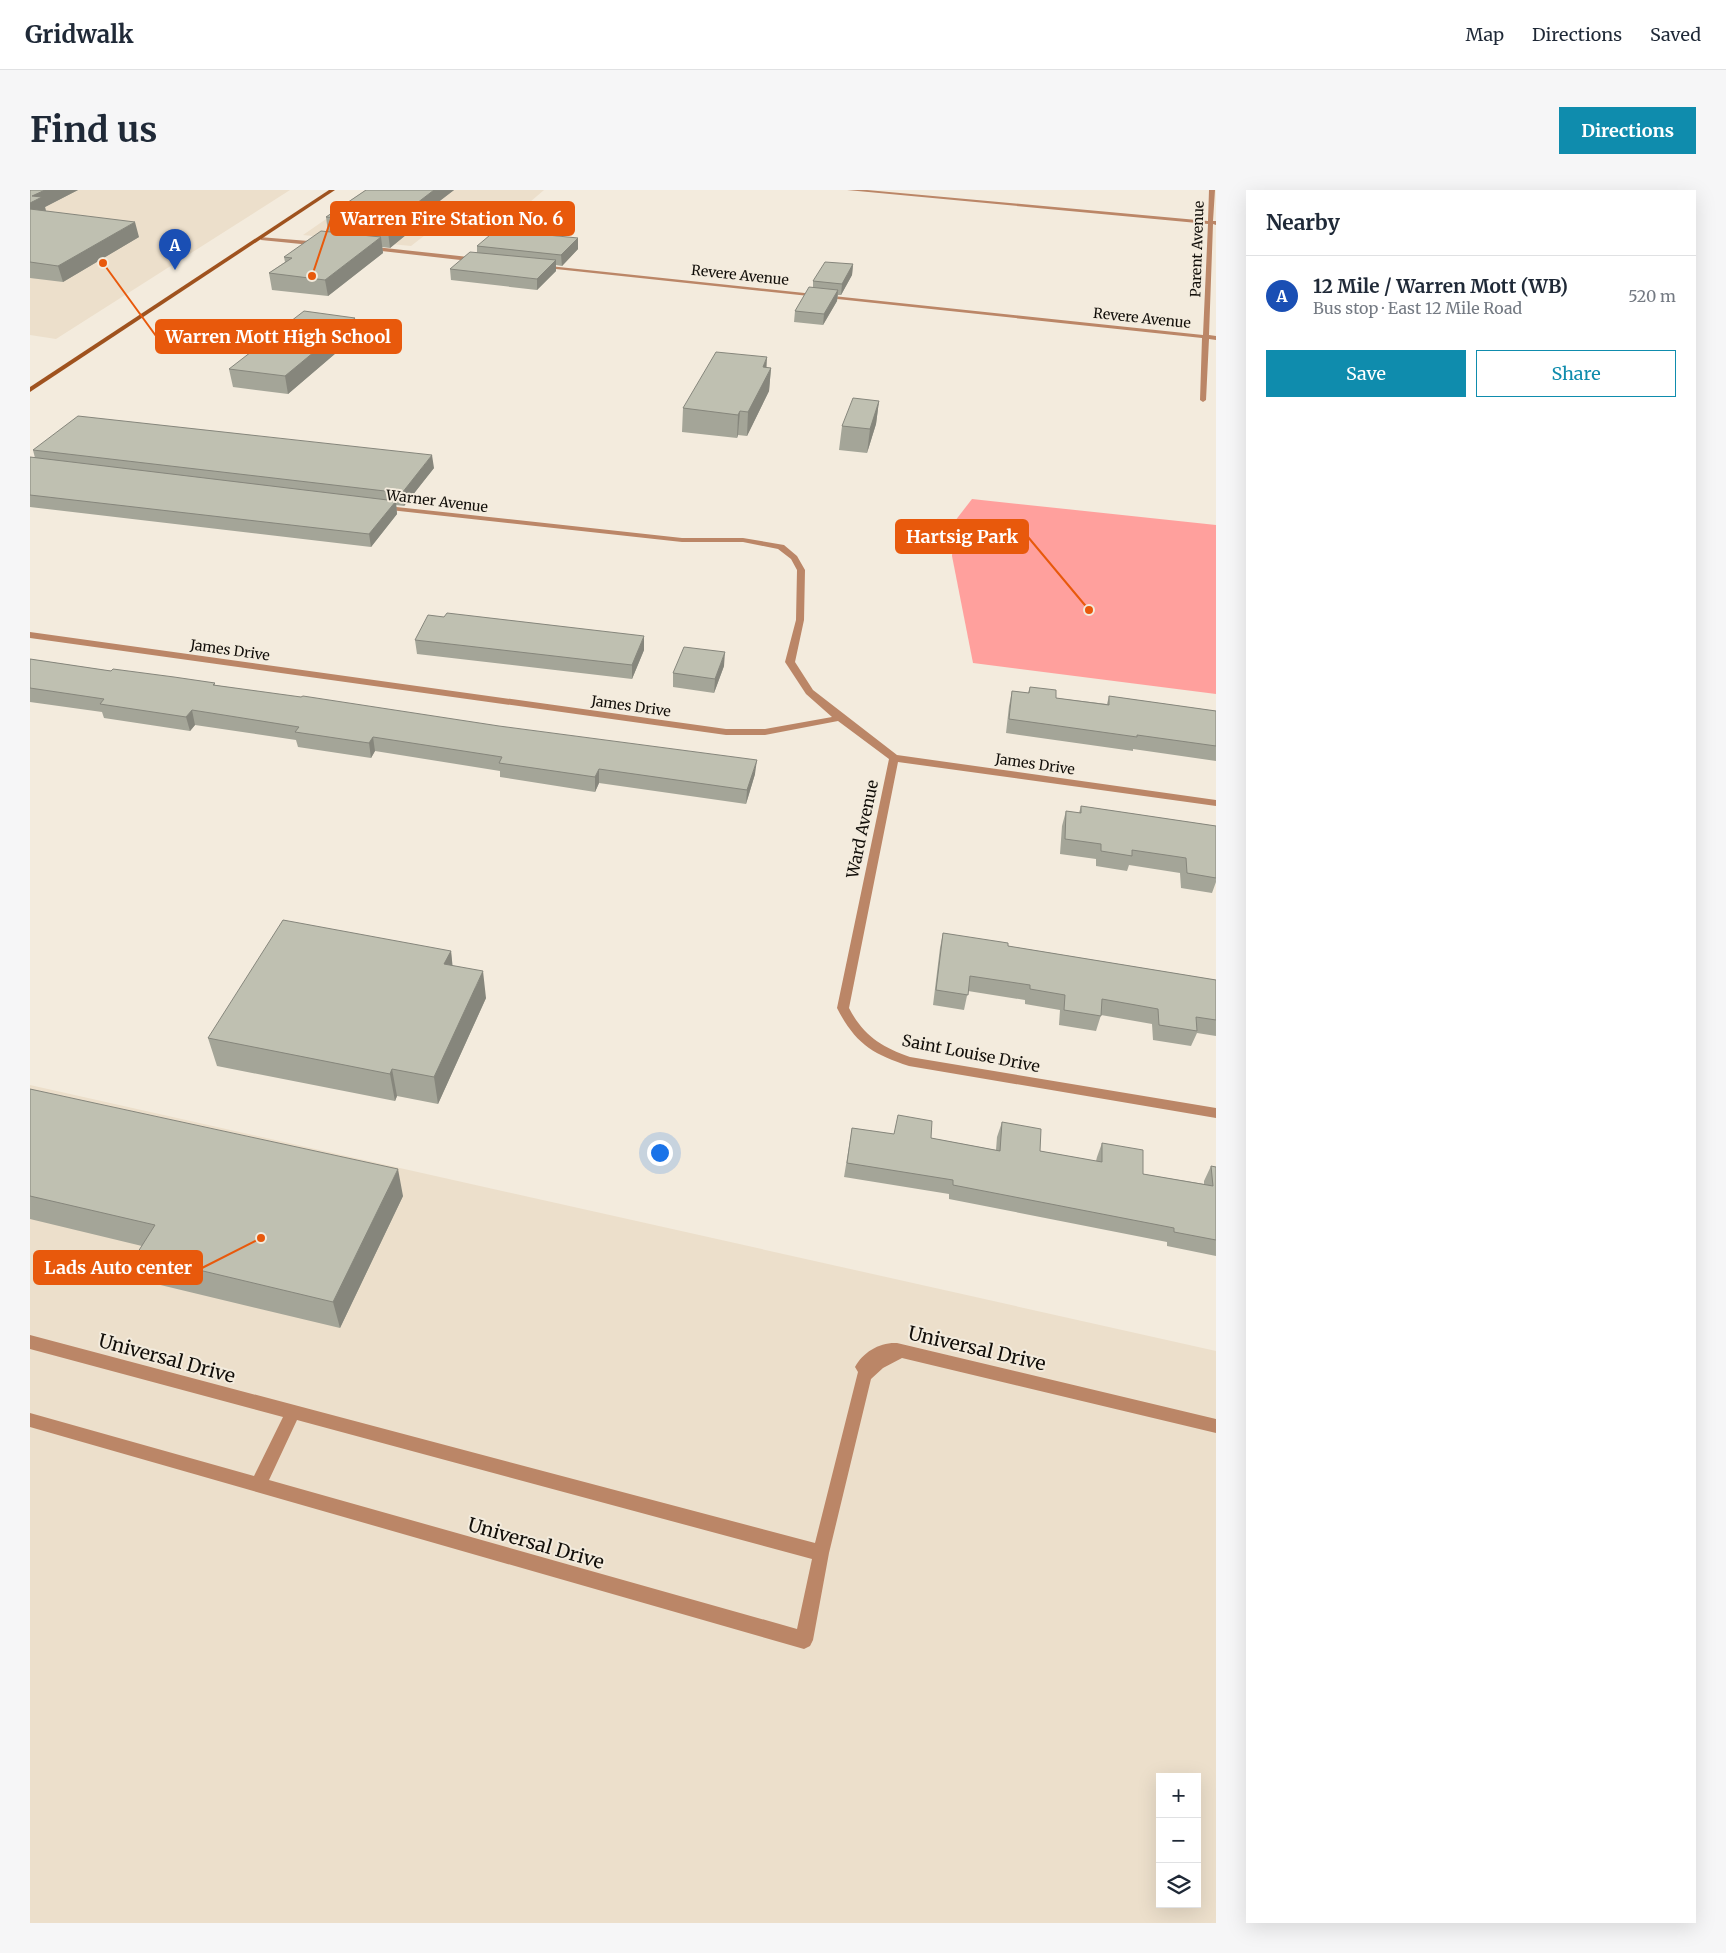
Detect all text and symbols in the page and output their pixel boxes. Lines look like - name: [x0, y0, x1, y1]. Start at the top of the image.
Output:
- text: Gridwalk: [25, 19, 134, 50]
- text: Map: [1466, 23, 1504, 46]
- text: Directions: [1532, 23, 1622, 46]
- text: Saved: [1650, 23, 1701, 46]
- button: Directions: [1559, 107, 1696, 154]
- text: Find us: [30, 108, 157, 152]
- street label: Parent Avenue: [1186, 200, 1208, 298]
- callout: Warren Fire Station No. 6: [331, 202, 574, 235]
- text: Warren Fire Station No. 6: [340, 207, 563, 230]
- text: Nearby: [1266, 209, 1340, 236]
- pin: A: [159, 229, 191, 270]
- street label: Revere Avenue: [690, 261, 790, 289]
- text: 12 Mile / Warren Mott (WB): [1313, 274, 1568, 298]
- text: A: [1276, 286, 1288, 306]
- text: 520 m: [1628, 286, 1676, 306]
- text: Bus stop · East 12 Mile Road: [1313, 298, 1522, 318]
- street label: Revere Avenue: [1092, 304, 1192, 332]
- callout: Warren Mott High School: [156, 320, 401, 353]
- text: Warren Mott High School: [164, 325, 391, 348]
- button: Save: [1266, 350, 1466, 397]
- button: Share: [1476, 350, 1676, 397]
- street label: Warner Avenue: [384, 486, 489, 516]
- callout: Hartsig Park: [896, 520, 1028, 553]
- text: Hartsig Park: [906, 525, 1018, 548]
- street label: James Drive: [188, 635, 271, 664]
- street label: James Drive: [589, 691, 672, 720]
- street label: James Drive: [993, 749, 1076, 778]
- street label: Ward Avenue: [842, 778, 882, 881]
- street label: Saint Louise Drive: [900, 1030, 1042, 1076]
- your location: [647, 1140, 673, 1166]
- callout: Lads Auto center: [34, 1251, 202, 1284]
- text: Lads Auto center: [44, 1256, 192, 1279]
- street label: Universal Drive: [906, 1320, 1048, 1376]
- street label: Universal Drive: [96, 1328, 238, 1388]
- street label: Universal Drive: [465, 1512, 607, 1574]
- map controls: [1156, 1773, 1201, 1908]
- button: +: [1156, 1773, 1201, 1818]
- button: −: [1156, 1818, 1201, 1863]
- button: layers: [1156, 1863, 1201, 1908]

